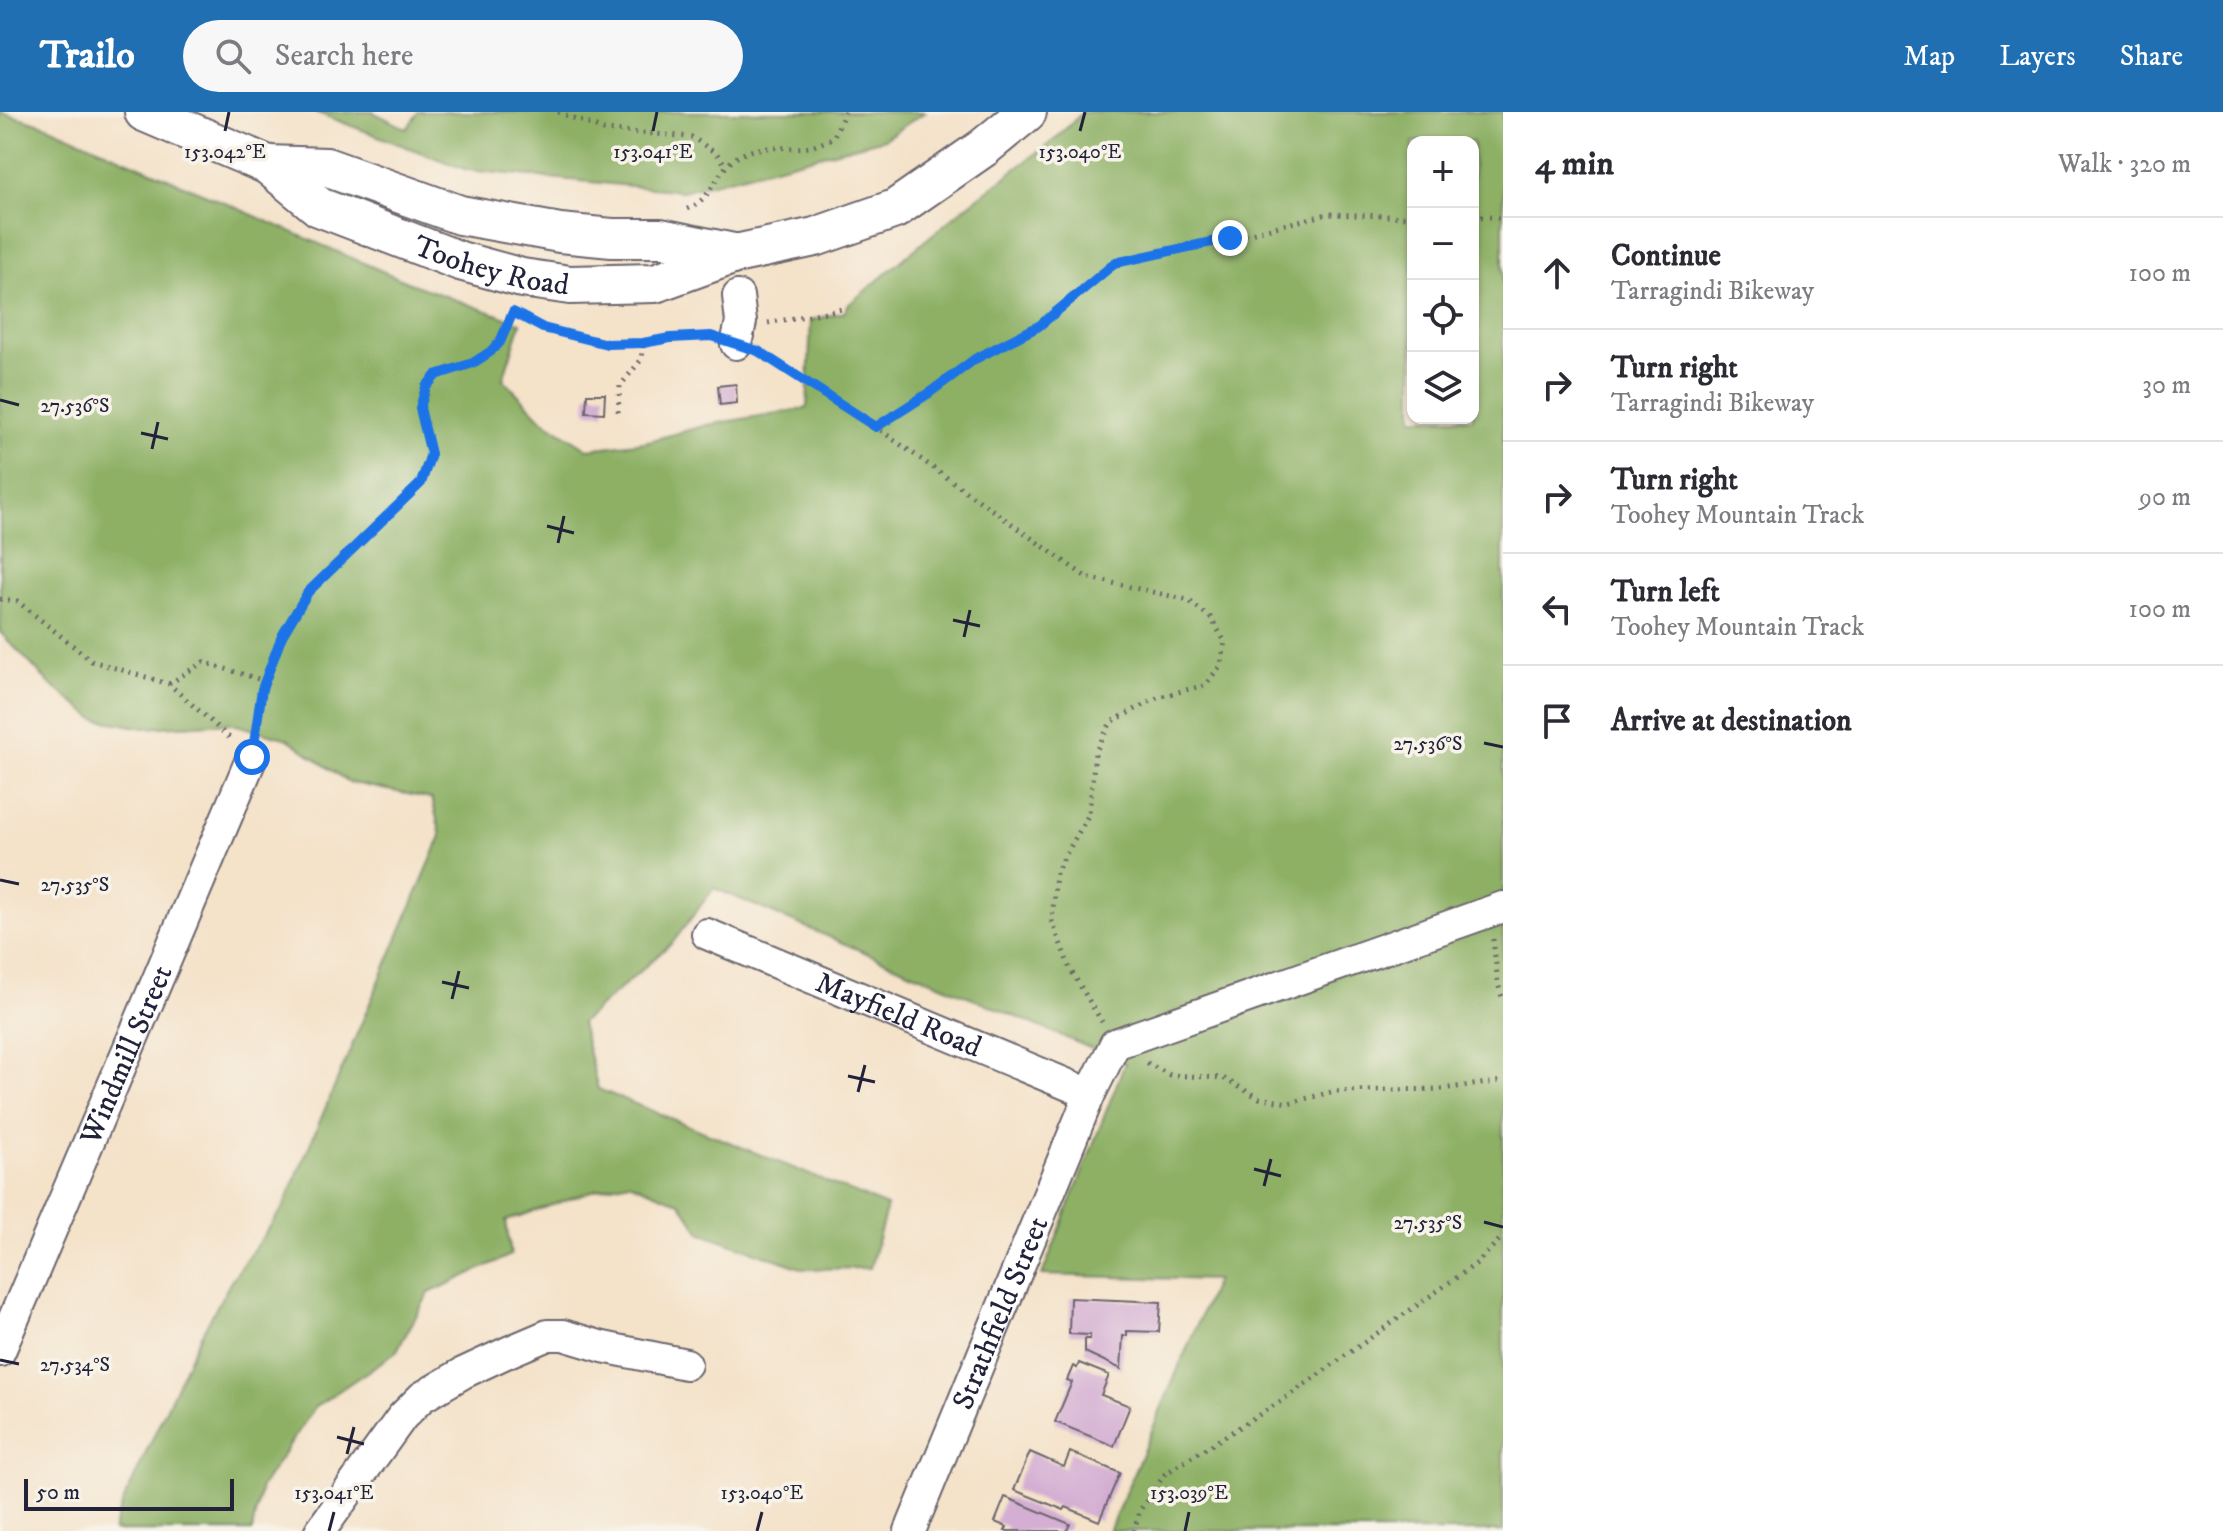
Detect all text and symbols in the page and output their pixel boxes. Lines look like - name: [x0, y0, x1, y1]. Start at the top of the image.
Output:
- search box: [183, 20, 743, 92]
- text: Trailo: [40, 32, 135, 80]
- icon: search: [211, 34, 255, 78]
- text: Search here: [275, 38, 413, 75]
- text: Map: [1904, 39, 1955, 74]
- text: Layers: [1999, 39, 2076, 74]
- text: Share: [2120, 39, 2183, 74]
- map controls: [1407, 136, 1479, 424]
- button: +: [1407, 136, 1479, 208]
- text: 153.042°E: [184, 140, 266, 165]
- text: 153.041°E: [613, 140, 693, 165]
- text: 153.040°E: [1039, 140, 1121, 165]
- text: 4 min: [1535, 143, 1614, 185]
- text: Walk · 320 m: [2058, 148, 2191, 181]
- button: −: [1407, 208, 1479, 280]
- route end: [1212, 220, 1248, 256]
- street label: Toohey Road: [408, 228, 572, 305]
- text: Continue: [1611, 238, 1721, 275]
- icon: ahead: [1535, 251, 1579, 295]
- text: 100 m: [2128, 257, 2191, 290]
- text: Tarragindi Bikeway: [1611, 275, 1814, 308]
- button: locate: [1407, 280, 1479, 352]
- text: Turn right: [1611, 350, 1738, 387]
- button: layers: [1407, 352, 1479, 424]
- icon: right: [1535, 363, 1579, 407]
- text: 30 m: [2142, 369, 2191, 402]
- text: Tarragindi Bikeway: [1611, 387, 1814, 420]
- text: 27.536°S: [41, 394, 109, 419]
- text: Turn right: [1611, 462, 1738, 499]
- icon: right: [1535, 475, 1579, 519]
- text: 90 m: [2139, 481, 2191, 514]
- text: Toohey Mountain Track: [1611, 499, 1864, 532]
- text: Turn left: [1611, 574, 1720, 611]
- icon: left: [1535, 587, 1579, 631]
- text: 100 m: [2128, 593, 2191, 626]
- text: Toohey Mountain Track: [1611, 611, 1864, 644]
- icon: arrive: [1535, 699, 1579, 743]
- text: Arrive at destination: [1611, 703, 1852, 740]
- text: 27.536°S: [1394, 732, 1462, 757]
- route start: [234, 739, 270, 775]
- text: 27.535°S: [41, 873, 109, 898]
- street label: Windmill Street: [72, 960, 182, 1151]
- street label: Mayfield Road: [810, 965, 987, 1067]
- street label: Strathfield Street: [945, 1211, 1057, 1415]
- text: 27.535°S: [1394, 1211, 1462, 1236]
- text: 27.534°S: [40, 1353, 110, 1378]
- scale bar: [24, 1475, 234, 1511]
- text: 50 m: [36, 1479, 80, 1506]
- text: 153.041°E: [294, 1481, 374, 1506]
- text: 153.040°E: [721, 1481, 803, 1506]
- text: 153.039°E: [1150, 1481, 1228, 1506]

